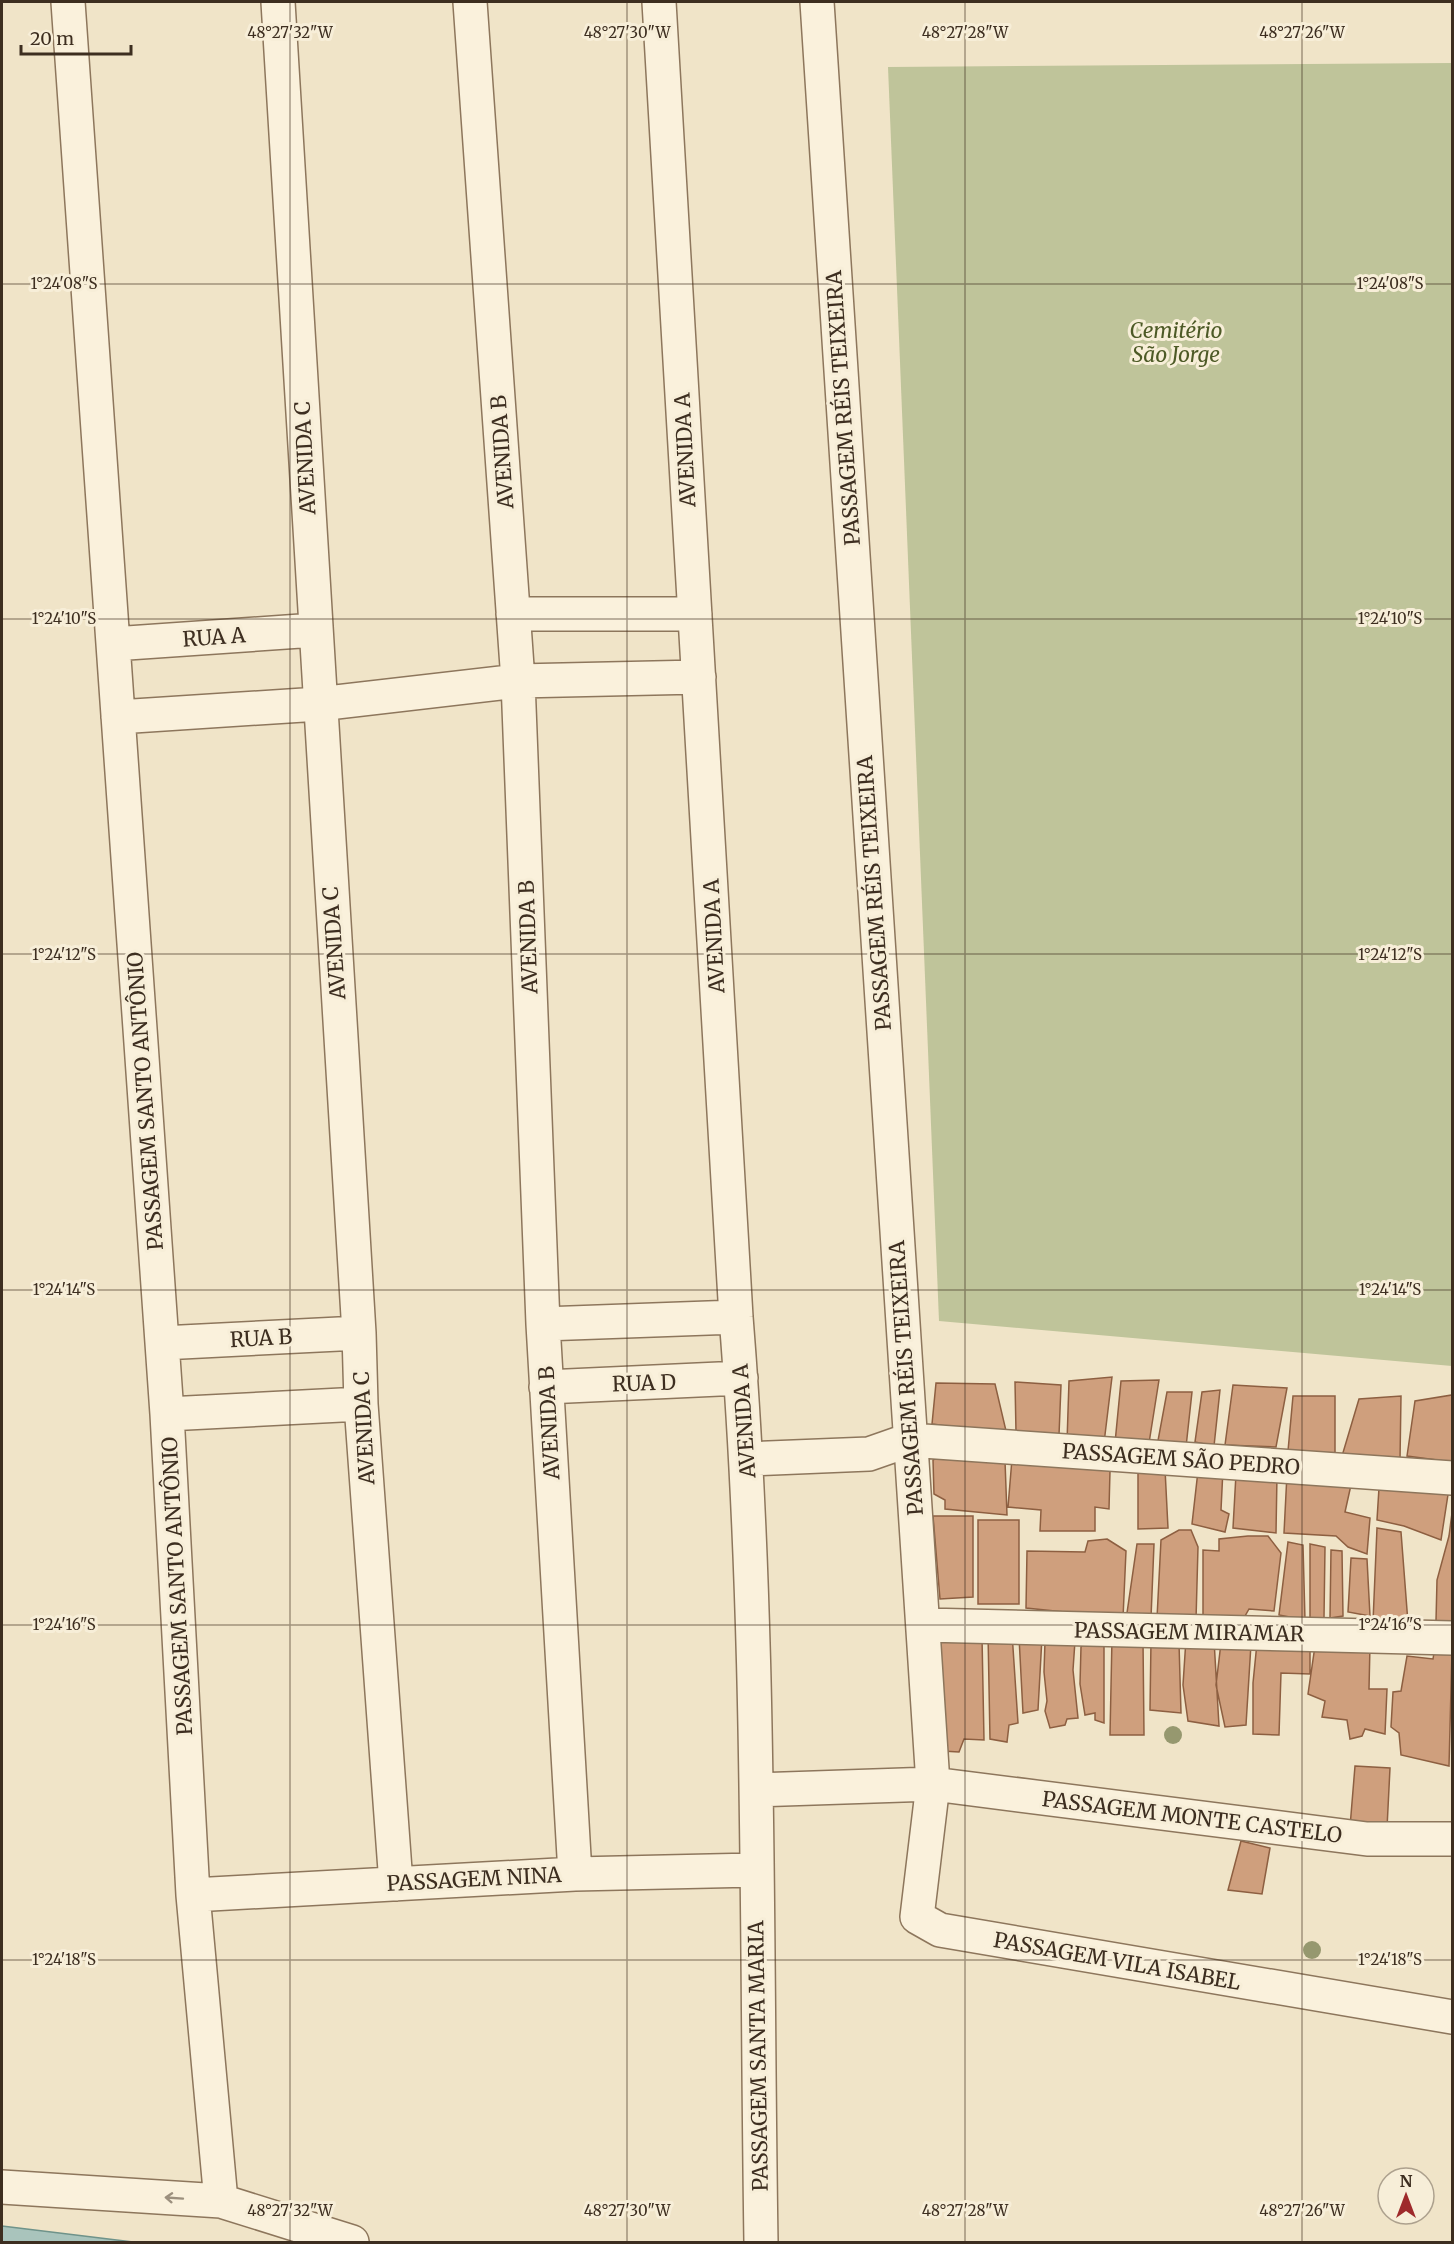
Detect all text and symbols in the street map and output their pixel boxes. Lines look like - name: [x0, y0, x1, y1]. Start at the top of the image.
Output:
- scale bar: [21, 18, 130, 56]
- text: 48°27'32"W: [247, 23, 334, 42]
- text: 48°27'30"W: [584, 23, 671, 42]
- text: 48°27'28"W: [922, 23, 1009, 42]
- text: 48°27'26"W: [1259, 23, 1346, 42]
- text: 20 m: [30, 27, 74, 50]
- street label: PASSAGEM RÉIS TEIXEIRA: [819, 269, 866, 546]
- text: 1°24'08"S: [31, 274, 98, 293]
- text: 1°24'08"S: [1357, 274, 1424, 293]
- park label: Cemitério São Jorge: [1130, 317, 1222, 368]
- street label: AVENIDA A: [669, 392, 702, 509]
- street label: AVENIDA B: [485, 394, 520, 511]
- street label: AVENIDA C: [289, 401, 322, 516]
- text: 1°24'10"S: [32, 609, 96, 628]
- text: 1°24'10"S: [1358, 609, 1422, 628]
- street label: RUA A: [181, 621, 247, 653]
- street label: PASSAGEM RÉIS TEIXEIRA: [850, 754, 897, 1031]
- street label: AVENIDA A: [698, 878, 731, 995]
- street label: AVENIDA B: [513, 880, 544, 995]
- street label: AVENIDA C: [317, 886, 351, 1001]
- text: 1°24'12"S: [32, 945, 96, 964]
- text: 1°24'12"S: [1358, 945, 1422, 964]
- street label: PASSAGEM SANTO ANTÔNIO: [121, 951, 169, 1251]
- street label: PASSAGEM RÉIS TEIXEIRA: [882, 1239, 929, 1516]
- text: 1°24'14"S: [33, 1280, 95, 1299]
- text: 1°24'14"S: [1359, 1280, 1421, 1299]
- street label: RUA B: [229, 1323, 293, 1353]
- street label: AVENIDA A: [727, 1363, 762, 1480]
- street label: AVENIDA B: [533, 1366, 566, 1481]
- street label: RUA D: [611, 1368, 677, 1398]
- street label: AVENIDA C: [348, 1371, 381, 1486]
- street label: PASSAGEM SANTO ANTÔNIO: [156, 1436, 198, 1736]
- street label: PASSAGEM SÃO PEDRO: [1061, 1437, 1301, 1481]
- text: 1°24'16"S: [32, 1615, 96, 1634]
- text: 1°24'16"S: [1358, 1615, 1422, 1634]
- street label: PASSAGEM MIRAMAR: [1074, 1616, 1305, 1648]
- street label: PASSAGEM MONTE CASTELO: [1040, 1785, 1344, 1849]
- street label: PASSAGEM NINA: [386, 1861, 562, 1897]
- street label: PASSAGEM SANTA MARIA: [742, 1920, 774, 2192]
- street label: PASSAGEM VILA ISABEL: [991, 1926, 1243, 1996]
- text: 1°24'18"S: [32, 1950, 96, 1969]
- text: 1°24'18"S: [1358, 1950, 1422, 1969]
- north arrow: [1376, 2166, 1436, 2226]
- text: N: [1400, 2171, 1413, 2191]
- one-way arrow: [165, 2192, 185, 2203]
- text: 48°27'32"W: [247, 2201, 334, 2220]
- text: 48°27'30"W: [584, 2201, 671, 2220]
- text: 48°27'28"W: [922, 2201, 1009, 2220]
- text: 48°27'26"W: [1259, 2201, 1346, 2220]

